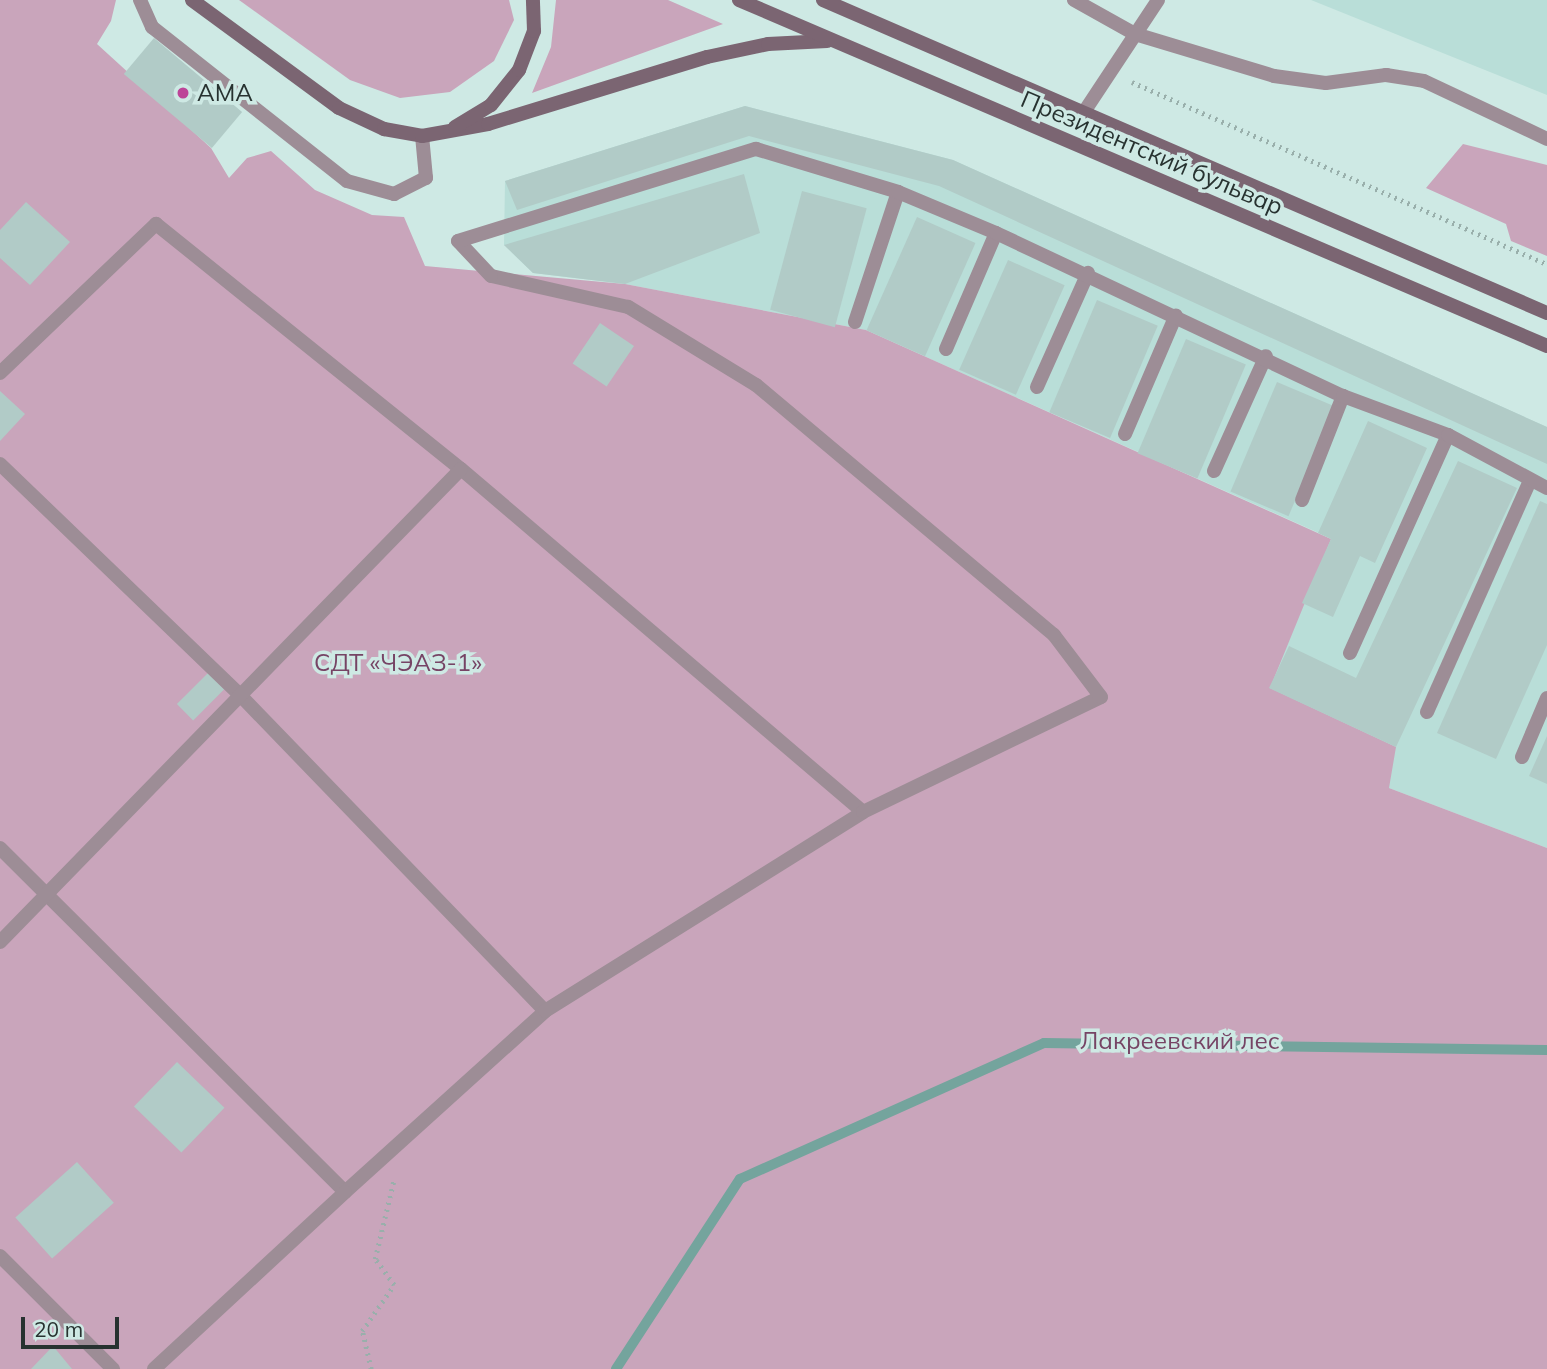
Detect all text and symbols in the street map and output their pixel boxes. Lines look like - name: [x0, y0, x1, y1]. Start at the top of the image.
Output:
- place label: АМА: [197, 79, 253, 107]
- marker: АМА: [175, 85, 191, 101]
- street label: Президентский бульвар: [1017, 85, 1287, 221]
- park label: СДТ «ЧЭАЗ-1»: [314, 649, 482, 677]
- park label: Лакреевский лес: [1080, 1027, 1280, 1055]
- scale bar: [24, 1302, 122, 1346]
- text: 20 m: [34, 1316, 83, 1342]

